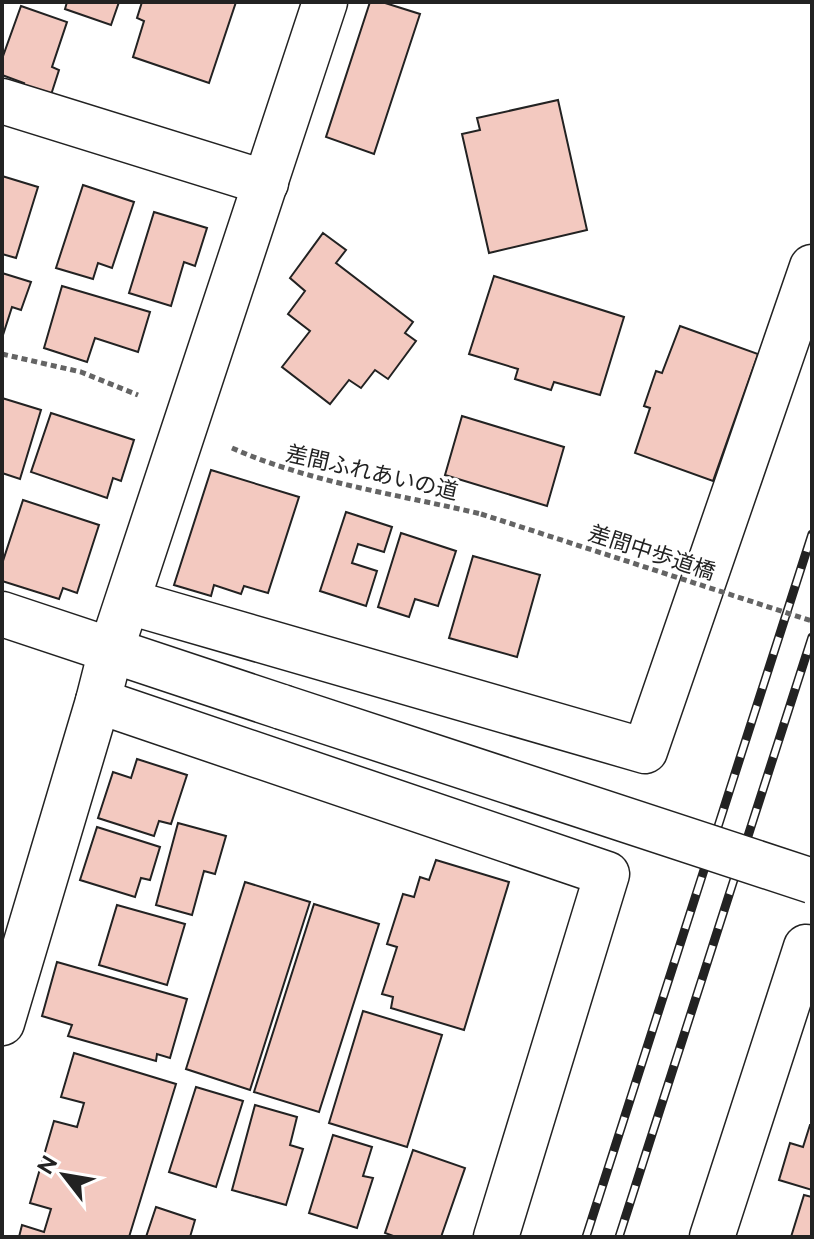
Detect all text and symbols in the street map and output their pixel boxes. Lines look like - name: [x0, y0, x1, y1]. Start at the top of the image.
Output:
- street label: 差間ふれあいの道: [283, 440, 461, 504]
- street label: 差間中歩道橋: [585, 519, 719, 585]
- north arrow: [24, 1135, 104, 1215]
- text: N: [31, 1151, 62, 1179]

